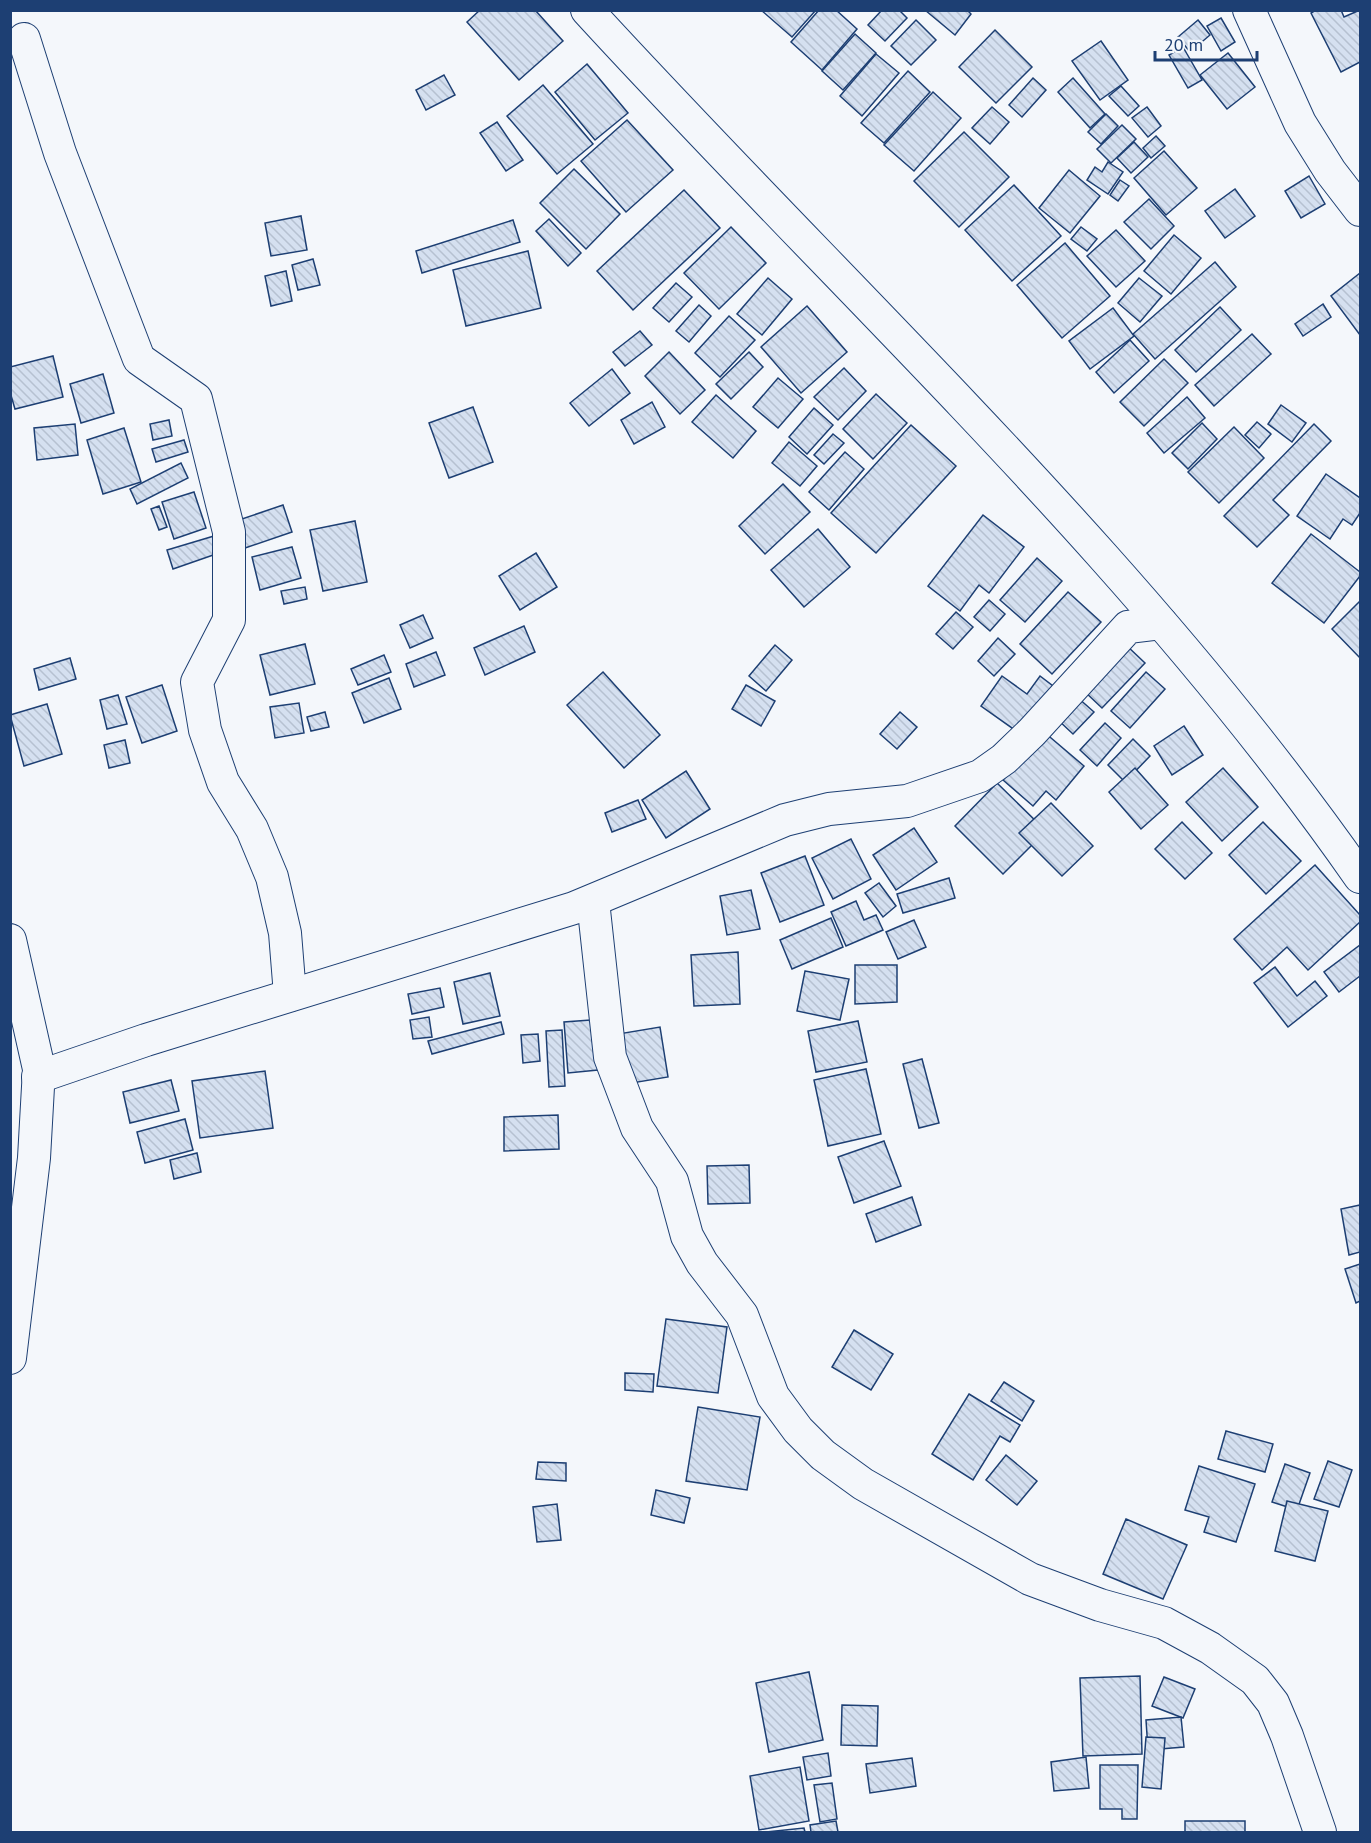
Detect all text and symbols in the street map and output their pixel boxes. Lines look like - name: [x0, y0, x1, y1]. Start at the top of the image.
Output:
- scale bar: [1155, 24, 1257, 62]
- text: 20 m: [1164, 33, 1203, 56]

